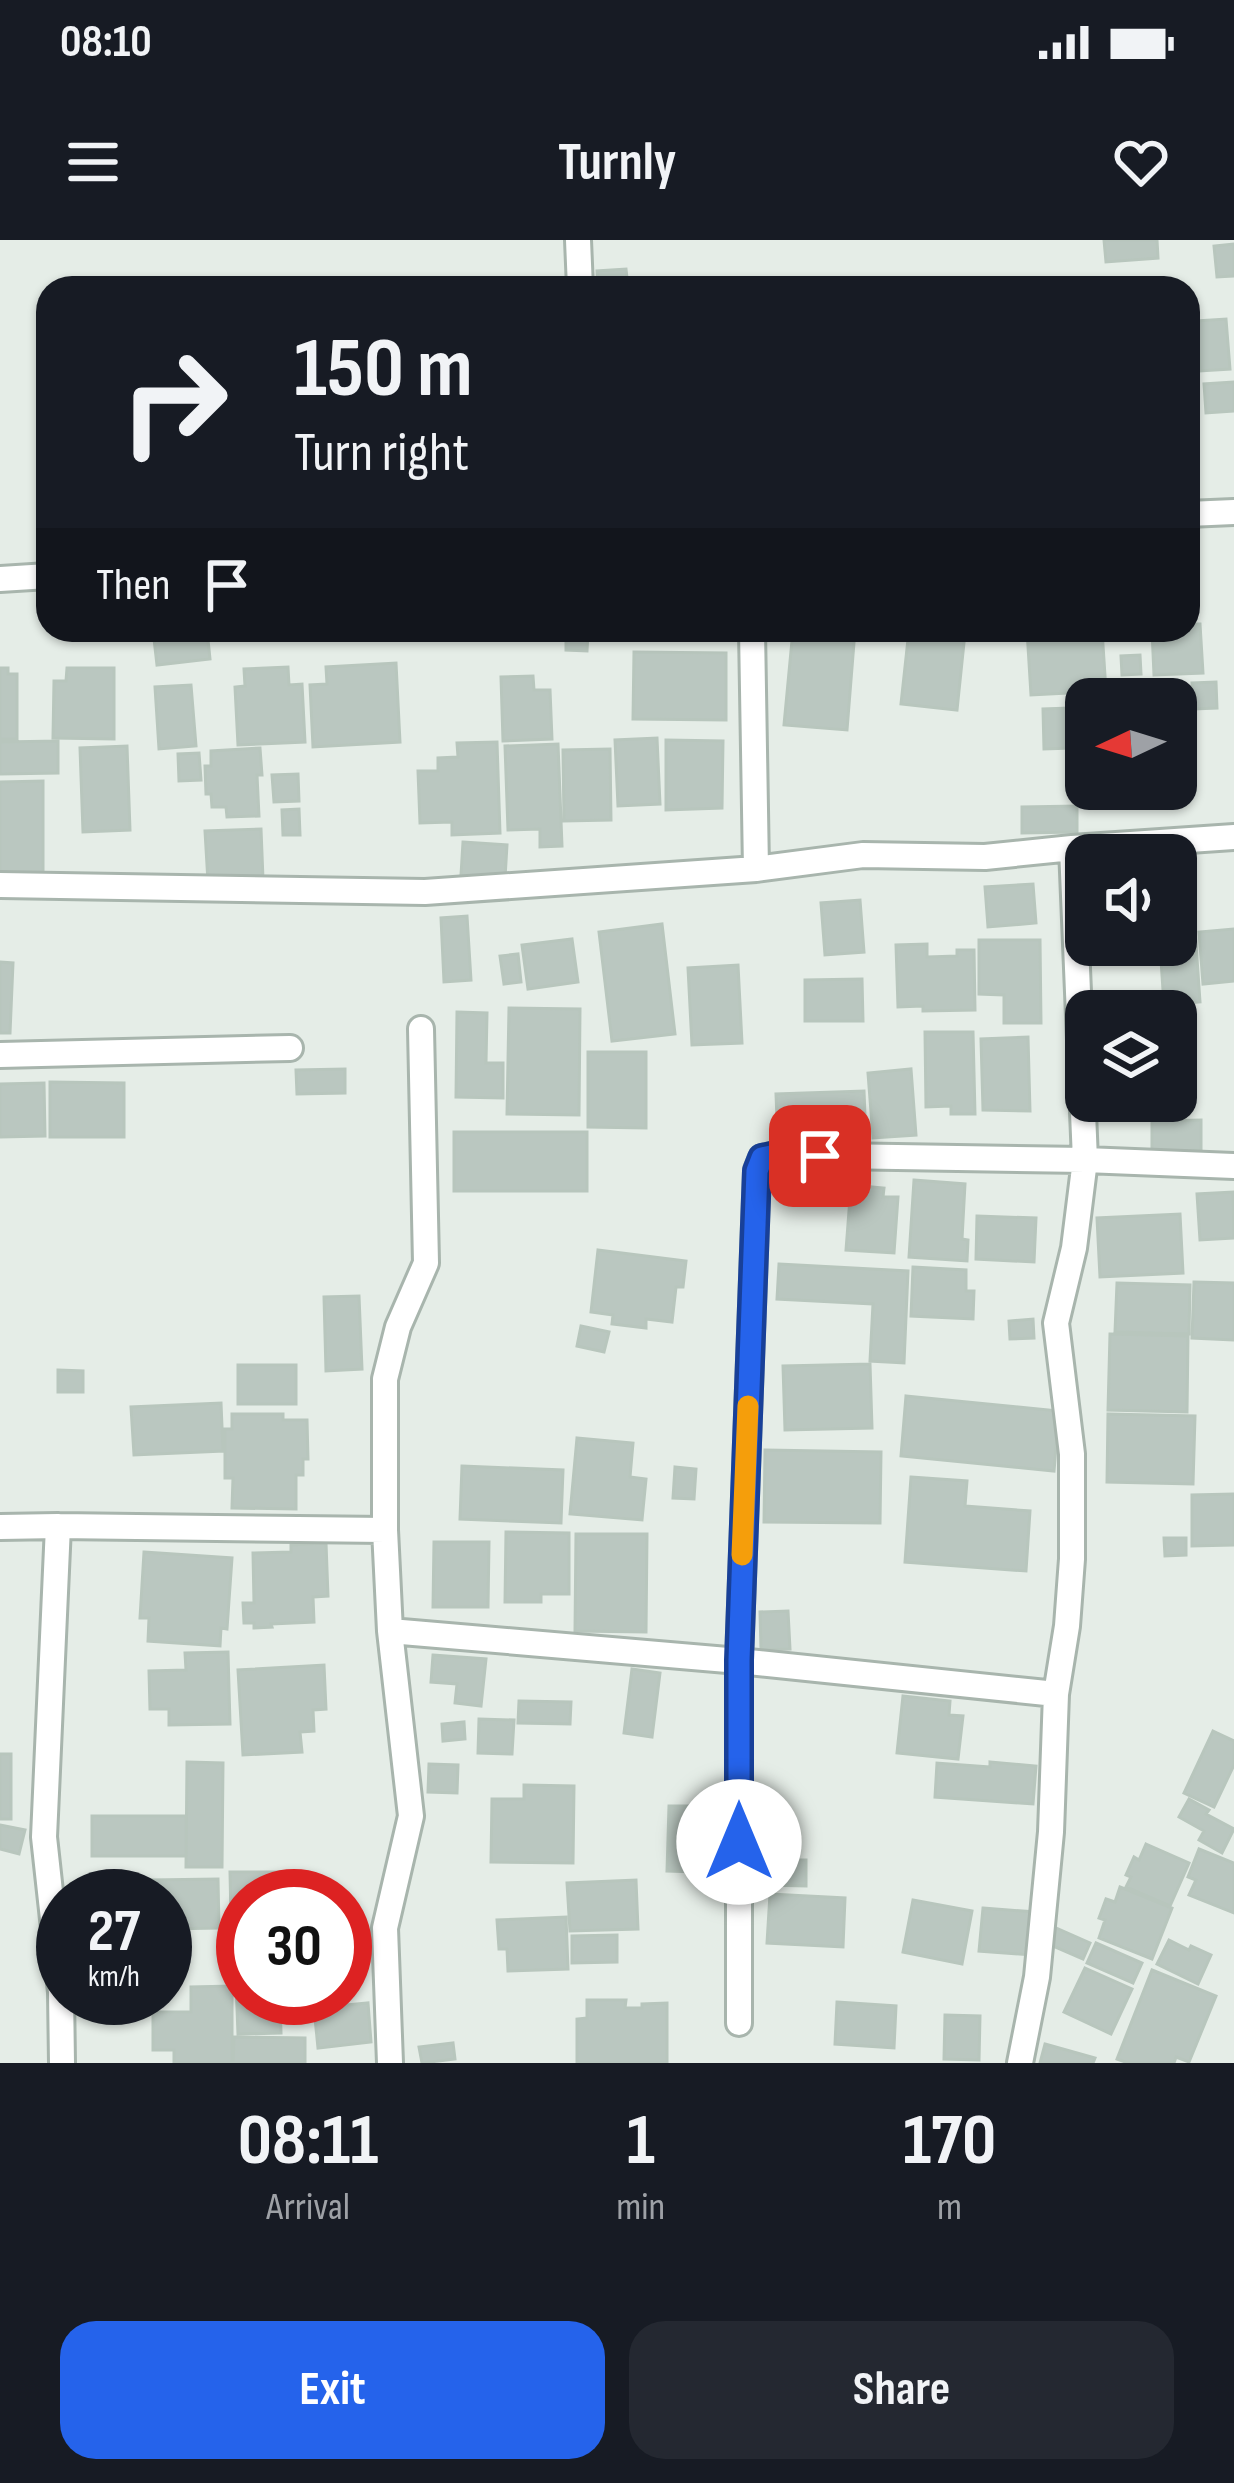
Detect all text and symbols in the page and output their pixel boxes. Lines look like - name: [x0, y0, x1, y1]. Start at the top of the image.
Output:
- text: 08:10: [60, 15, 152, 70]
- icon: menu: [60, 129, 126, 195]
- icon: heart: [1108, 129, 1174, 195]
- text: Turnly: [558, 130, 676, 195]
- text: 150 m: [294, 319, 473, 420]
- icon: right: [96, 324, 252, 480]
- text: Turn right: [294, 421, 469, 486]
- icon: arrive: [194, 552, 260, 618]
- text: Then: [96, 558, 170, 613]
- north arrow: [1065, 678, 1197, 810]
- map controls: [1065, 678, 1197, 1122]
- button: sound: [1065, 834, 1197, 966]
- button: layers: [1065, 990, 1197, 1122]
- pin: [769, 1105, 871, 1207]
- icon: arrive: [787, 1123, 853, 1189]
- position arrow: [676, 1779, 802, 1905]
- speed limit sign: 30: [216, 1869, 372, 2025]
- text: 27: [88, 1896, 140, 1968]
- text: km/h: [88, 1959, 140, 1995]
- text: 08:11: [238, 2098, 379, 2185]
- text: 1: [627, 2098, 655, 2185]
- text: 170: [903, 2098, 996, 2185]
- text: Arrival: [266, 2184, 350, 2231]
- text: min: [616, 2184, 665, 2231]
- text: m: [937, 2184, 962, 2231]
- button: Exit: [60, 2321, 605, 2459]
- button: Share: [629, 2321, 1174, 2459]

